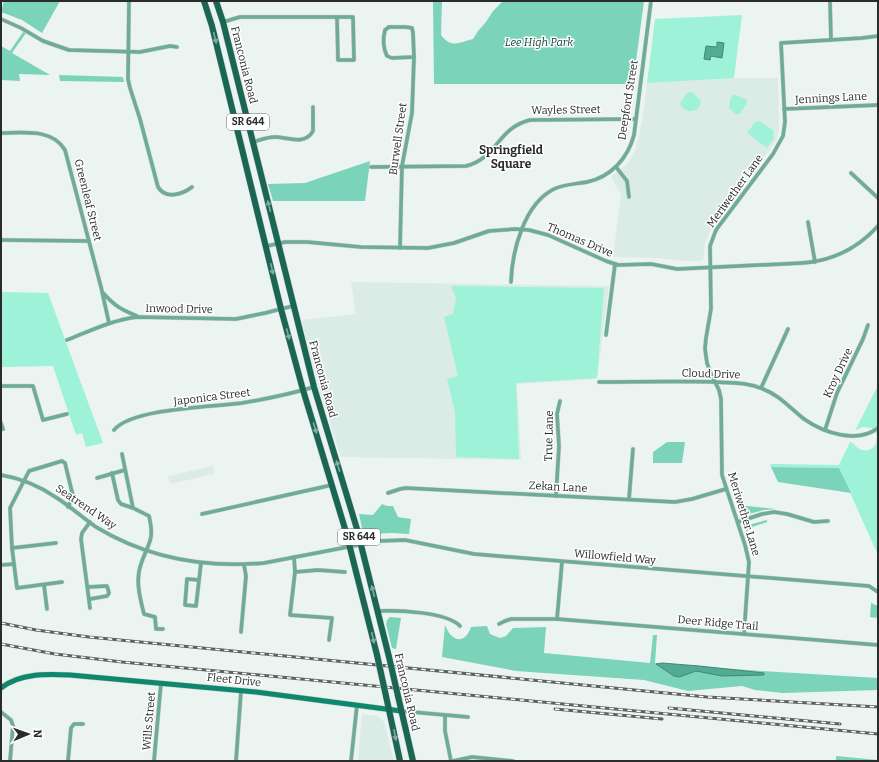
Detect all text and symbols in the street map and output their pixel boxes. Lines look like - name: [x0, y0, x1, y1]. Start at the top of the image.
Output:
- street label: Franconia Road: [228, 25, 260, 106]
- one-way arrow: [212, 33, 218, 45]
- park label: Lee High Park: [505, 36, 574, 49]
- street label: Deepford Street: [615, 59, 641, 141]
- street label: Jennings Lane: [794, 90, 867, 106]
- street label: Burwell Street: [386, 102, 410, 176]
- street label: Wayles Street: [531, 103, 601, 117]
- road number: SR 644: [227, 114, 269, 130]
- district label: Springfield Square: [479, 143, 544, 171]
- street label: Meriwether Lane: [704, 152, 766, 230]
- street label: Greenleaf Street: [72, 158, 104, 242]
- one-way arrow: [265, 200, 271, 212]
- street label: Thomas Drive: [545, 220, 615, 260]
- one-way arrow: [269, 262, 275, 275]
- street label: Inwood Drive: [145, 302, 213, 316]
- one-way arrow: [285, 329, 291, 341]
- street label: Franconia Road: [306, 339, 340, 420]
- street label: Kroy Drive: [821, 346, 855, 400]
- street label: Cloud Drive: [681, 366, 741, 382]
- street label: Japonica Street: [172, 386, 251, 408]
- street label: True Lane: [542, 410, 556, 462]
- one-way arrow: [312, 422, 318, 434]
- one-way arrow: [335, 460, 341, 472]
- street label: Meriwether Lane: [725, 471, 763, 557]
- street label: Zekan Lane: [528, 479, 588, 495]
- street label: Seatrend Way: [53, 482, 119, 532]
- road number: SR 644: [338, 529, 380, 545]
- street label: Willowfield Way: [573, 547, 657, 567]
- one-way arrow: [370, 585, 376, 598]
- street label: Deer Ridge Trail: [677, 613, 759, 633]
- one-way arrow: [370, 632, 376, 644]
- street label: Franconia Road: [392, 652, 422, 733]
- street label: Fleet Drive: [206, 671, 262, 689]
- street label: Wills Street: [140, 691, 158, 751]
- north arrow: [8, 714, 48, 754]
- text: N: [31, 729, 44, 739]
- one-way arrow: [392, 729, 398, 741]

